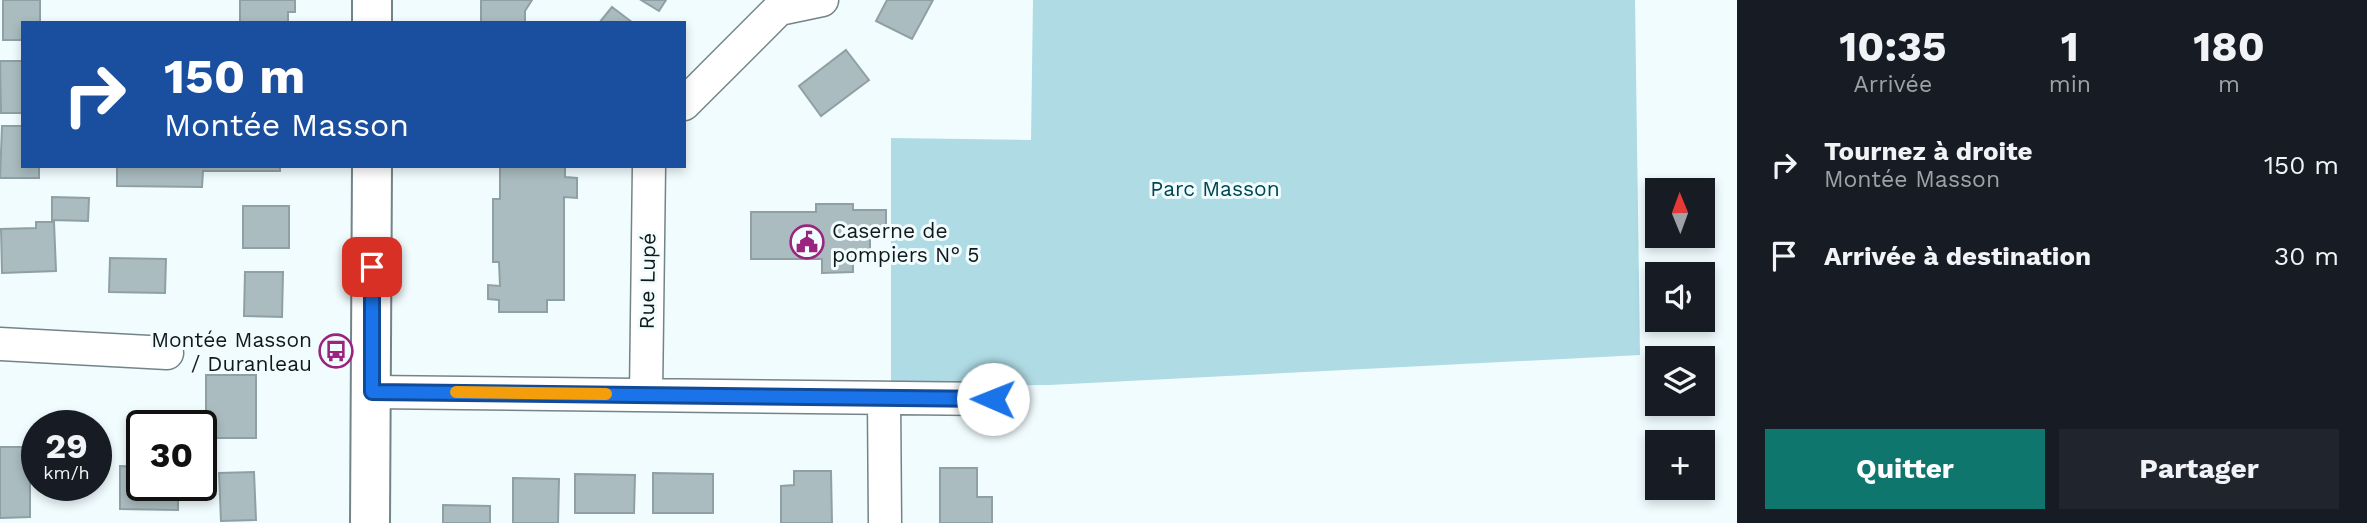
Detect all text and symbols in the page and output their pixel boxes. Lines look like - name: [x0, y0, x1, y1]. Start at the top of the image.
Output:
- text: 10:35: [1839, 22, 1946, 71]
- text: 1: [2061, 22, 2079, 71]
- text: 180: [2193, 22, 2265, 71]
- text: 150 m: [164, 47, 305, 105]
- icon: right: [49, 49, 140, 140]
- text: Arrivée: [1854, 71, 1932, 98]
- text: min: [2049, 71, 2091, 98]
- text: m: [2218, 71, 2240, 98]
- text: Montée Masson: [164, 106, 409, 144]
- text: Tournez à droite: [1824, 136, 2033, 166]
- icon: right: [1765, 146, 1803, 184]
- text: 150 m: [2264, 150, 2339, 180]
- text: Montée Masson: [1824, 166, 2000, 193]
- park label: Parc Masson: [1150, 176, 1280, 201]
- north arrow: [1645, 178, 1715, 248]
- map controls: [1645, 178, 1715, 500]
- place label: Caserne de pompiers N° 5: [832, 218, 979, 267]
- public building icon: Caserne de pompiers N° 5: [788, 223, 826, 261]
- street label: Rue Lupé: [634, 233, 660, 329]
- pin: [342, 237, 402, 297]
- icon: arrive: [1765, 237, 1803, 275]
- text: Arrivée à destination: [1824, 241, 2091, 271]
- text: 30 m: [2274, 241, 2339, 271]
- icon: arrive: [353, 248, 391, 286]
- button: sound: [1645, 262, 1715, 332]
- place label: Montée Masson / Duranleau: [151, 327, 312, 376]
- bus stop icon: Montée Masson / Duranleau: [317, 332, 355, 370]
- button: layers: [1645, 346, 1715, 416]
- position arrow: [956, 362, 1030, 436]
- speed limit sign: 30: [126, 410, 217, 501]
- text: 29: [45, 425, 88, 467]
- button: Quitter: [1765, 429, 2045, 509]
- button: Partager: [2059, 429, 2339, 509]
- button: +: [1645, 430, 1715, 500]
- text: km/h: [43, 462, 90, 483]

